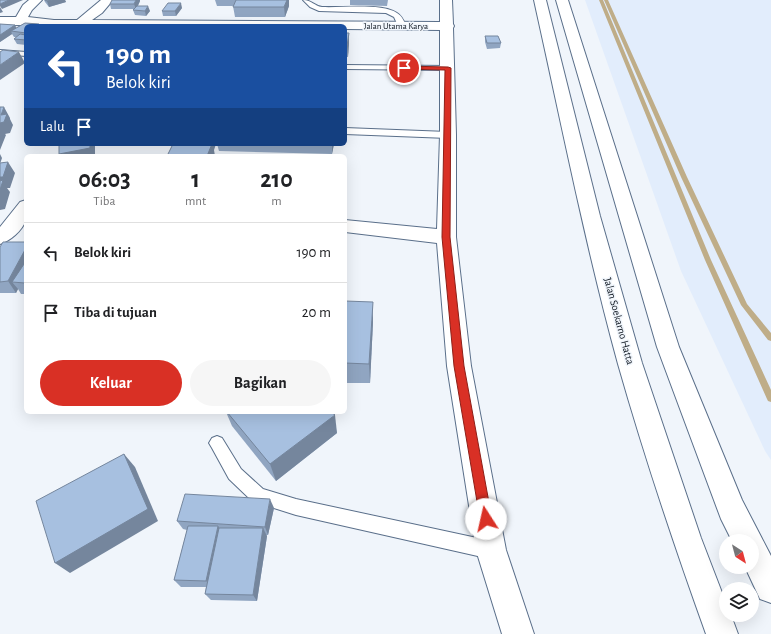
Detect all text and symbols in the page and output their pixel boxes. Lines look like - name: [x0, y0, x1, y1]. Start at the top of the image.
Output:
- street label: Jalan Utama Karya: [364, 22, 428, 31]
- icon: left: [40, 40, 92, 92]
- text: 190 m: [106, 41, 171, 69]
- pin: [387, 51, 421, 85]
- icon: arrive: [393, 57, 415, 79]
- text: Belok kiri: [106, 74, 171, 92]
- icon: arrive: [73, 116, 95, 138]
- text: Lalu: [40, 119, 65, 134]
- text: 06:03: [78, 168, 131, 192]
- text: 1: [191, 168, 200, 192]
- text: 210: [260, 168, 293, 192]
- text: Tiba: [93, 195, 116, 208]
- text: mnt: [185, 195, 206, 208]
- text: m: [271, 195, 282, 208]
- icon: left: [40, 242, 62, 264]
- text: Belok kiri: [74, 245, 131, 260]
- text: 190 m: [296, 245, 331, 260]
- street label: Jalan Soekarno Hatta: [602, 276, 636, 366]
- icon: arrive: [40, 302, 62, 324]
- text: Tiba di tujuan: [74, 305, 157, 320]
- text: 20 m: [302, 305, 331, 320]
- button: Keluar: [40, 360, 182, 406]
- button: Bagikan: [190, 360, 331, 406]
- position arrow: [465, 498, 507, 540]
- north arrow: [719, 534, 759, 574]
- map controls: [719, 534, 759, 622]
- button: layers: [719, 582, 759, 622]

